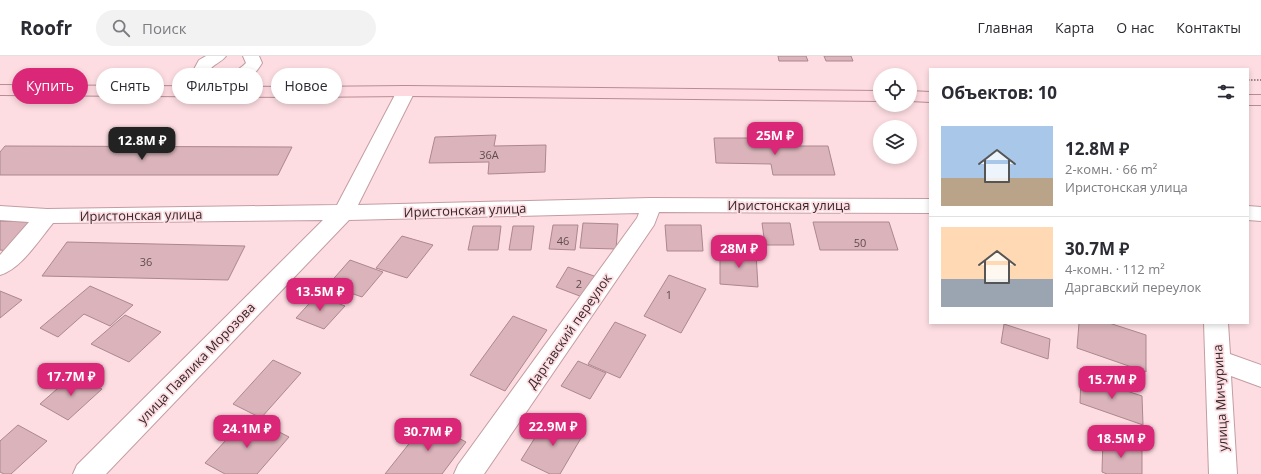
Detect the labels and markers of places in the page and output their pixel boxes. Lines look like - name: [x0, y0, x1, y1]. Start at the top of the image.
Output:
- pin: 25M ₽: [747, 122, 803, 156]
- pin: 12.8M ₽: [105, 127, 179, 161]
- pin: 28M ₽: [711, 235, 767, 269]
- pin: 13.5M ₽: [283, 278, 357, 312]
- pin: 17.7M ₽: [34, 363, 108, 397]
- pin: 15.7M ₽: [1075, 366, 1149, 400]
- pin: 22.9M ₽: [516, 413, 590, 447]
- pin: 24.1M ₽: [210, 415, 284, 449]
- pin: 30.7M ₽: [391, 418, 465, 452]
- pin: 18.5M ₽: [1084, 425, 1158, 459]

